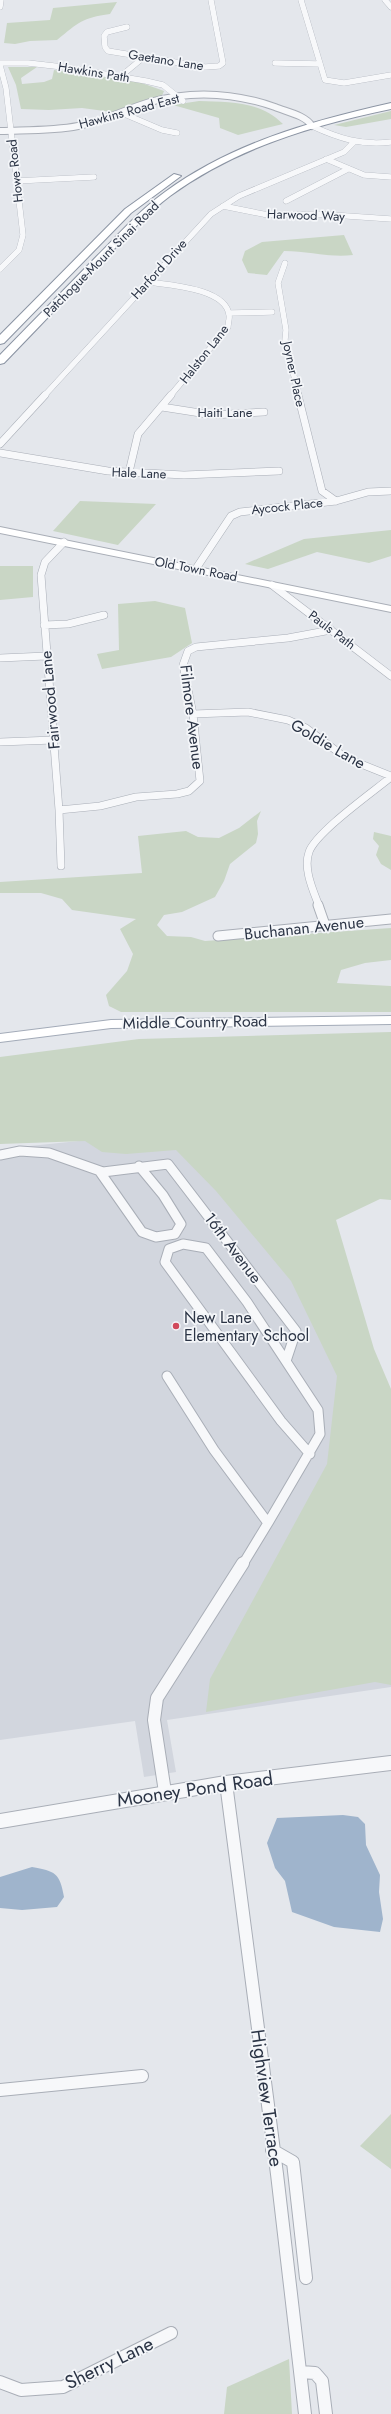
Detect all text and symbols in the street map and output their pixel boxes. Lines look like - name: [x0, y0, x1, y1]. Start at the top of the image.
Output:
- street label: Gaetano Lane: [127, 45, 205, 75]
- street label: Hawkins Path: [57, 57, 131, 87]
- street label: Hawkins Road East: [77, 88, 182, 134]
- street label: Howe Road: [2, 138, 28, 204]
- street label: Patchogue-Mount Sinai Road: [39, 197, 163, 321]
- street label: Harwood Way: [267, 204, 346, 226]
- street label: Harford Drive: [127, 234, 192, 303]
- street label: Halston Lane: [175, 320, 233, 388]
- street label: Joyner Place: [277, 337, 310, 409]
- street label: Haiti Lane: [198, 403, 253, 422]
- street label: Hale Lane: [111, 463, 167, 483]
- street label: Aycock Place: [250, 493, 324, 519]
- street label: Old Town Road: [153, 552, 239, 586]
- street label: Pauls Path: [304, 606, 360, 654]
- street label: Fairwood Lane: [34, 650, 66, 750]
- street label: Filmore Avenue: [174, 663, 210, 771]
- street label: Goldie Lane: [286, 713, 370, 775]
- street label: Buchanan Avenue: [243, 910, 365, 946]
- street label: Middle Country Road: [122, 1009, 268, 1035]
- street label: 16th Avenue: [199, 1208, 267, 1288]
- place label: New Lane Elementary School: [184, 1306, 309, 1347]
- marker: New Lane Elementary School: [171, 1321, 181, 1331]
- street label: Mooney Pond Road: [115, 1765, 275, 1813]
- street label: Highview Terrace: [244, 2028, 290, 2169]
- street label: Sherry Lane: [60, 2330, 158, 2396]

